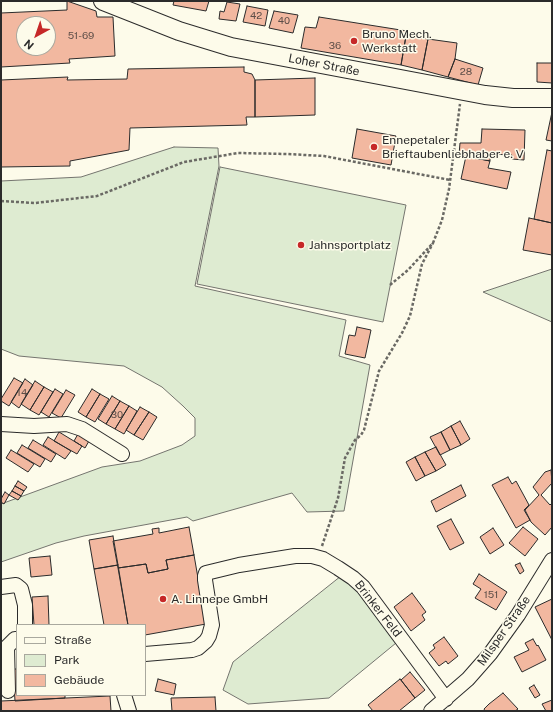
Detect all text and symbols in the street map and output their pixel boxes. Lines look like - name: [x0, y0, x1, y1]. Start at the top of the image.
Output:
- house number: 42: [250, 10, 262, 22]
- house number: 40: [278, 15, 290, 27]
- north arrow: [16, 16, 56, 56]
- place label: Bruno Mech. Werkstatt: [362, 27, 432, 55]
- house number: 51-69: [68, 30, 94, 42]
- marker: Bruno Mech. Werkstatt: [349, 36, 359, 46]
- text: N: [22, 37, 36, 52]
- house number: 36: [329, 40, 341, 52]
- street label: Loher Straße: [287, 51, 361, 79]
- house number: 28: [460, 66, 472, 78]
- place label: Ennepetaler Brieftaubenliebhaber e. V: [382, 133, 524, 161]
- marker: Ennepetaler Brieftaubenliebhaber e. V: [369, 142, 379, 152]
- place label: Jahnsportplatz: [309, 238, 391, 252]
- marker: Jahnsportplatz: [296, 240, 306, 250]
- house number: 14: [17, 387, 27, 399]
- house number: 30: [111, 409, 123, 421]
- street label: Brinker Feld: [351, 578, 405, 640]
- house number: 151: [484, 589, 498, 601]
- place label: A. Linnepe GmbH: [171, 592, 268, 606]
- street label: Milsper Straße: [475, 593, 533, 669]
- marker: A. Linnepe GmbH: [158, 594, 168, 604]
- legend: [16, 624, 146, 696]
- text: Straße: [54, 633, 91, 647]
- text: Park: [54, 653, 80, 667]
- text: Gebäude: [54, 673, 104, 687]

